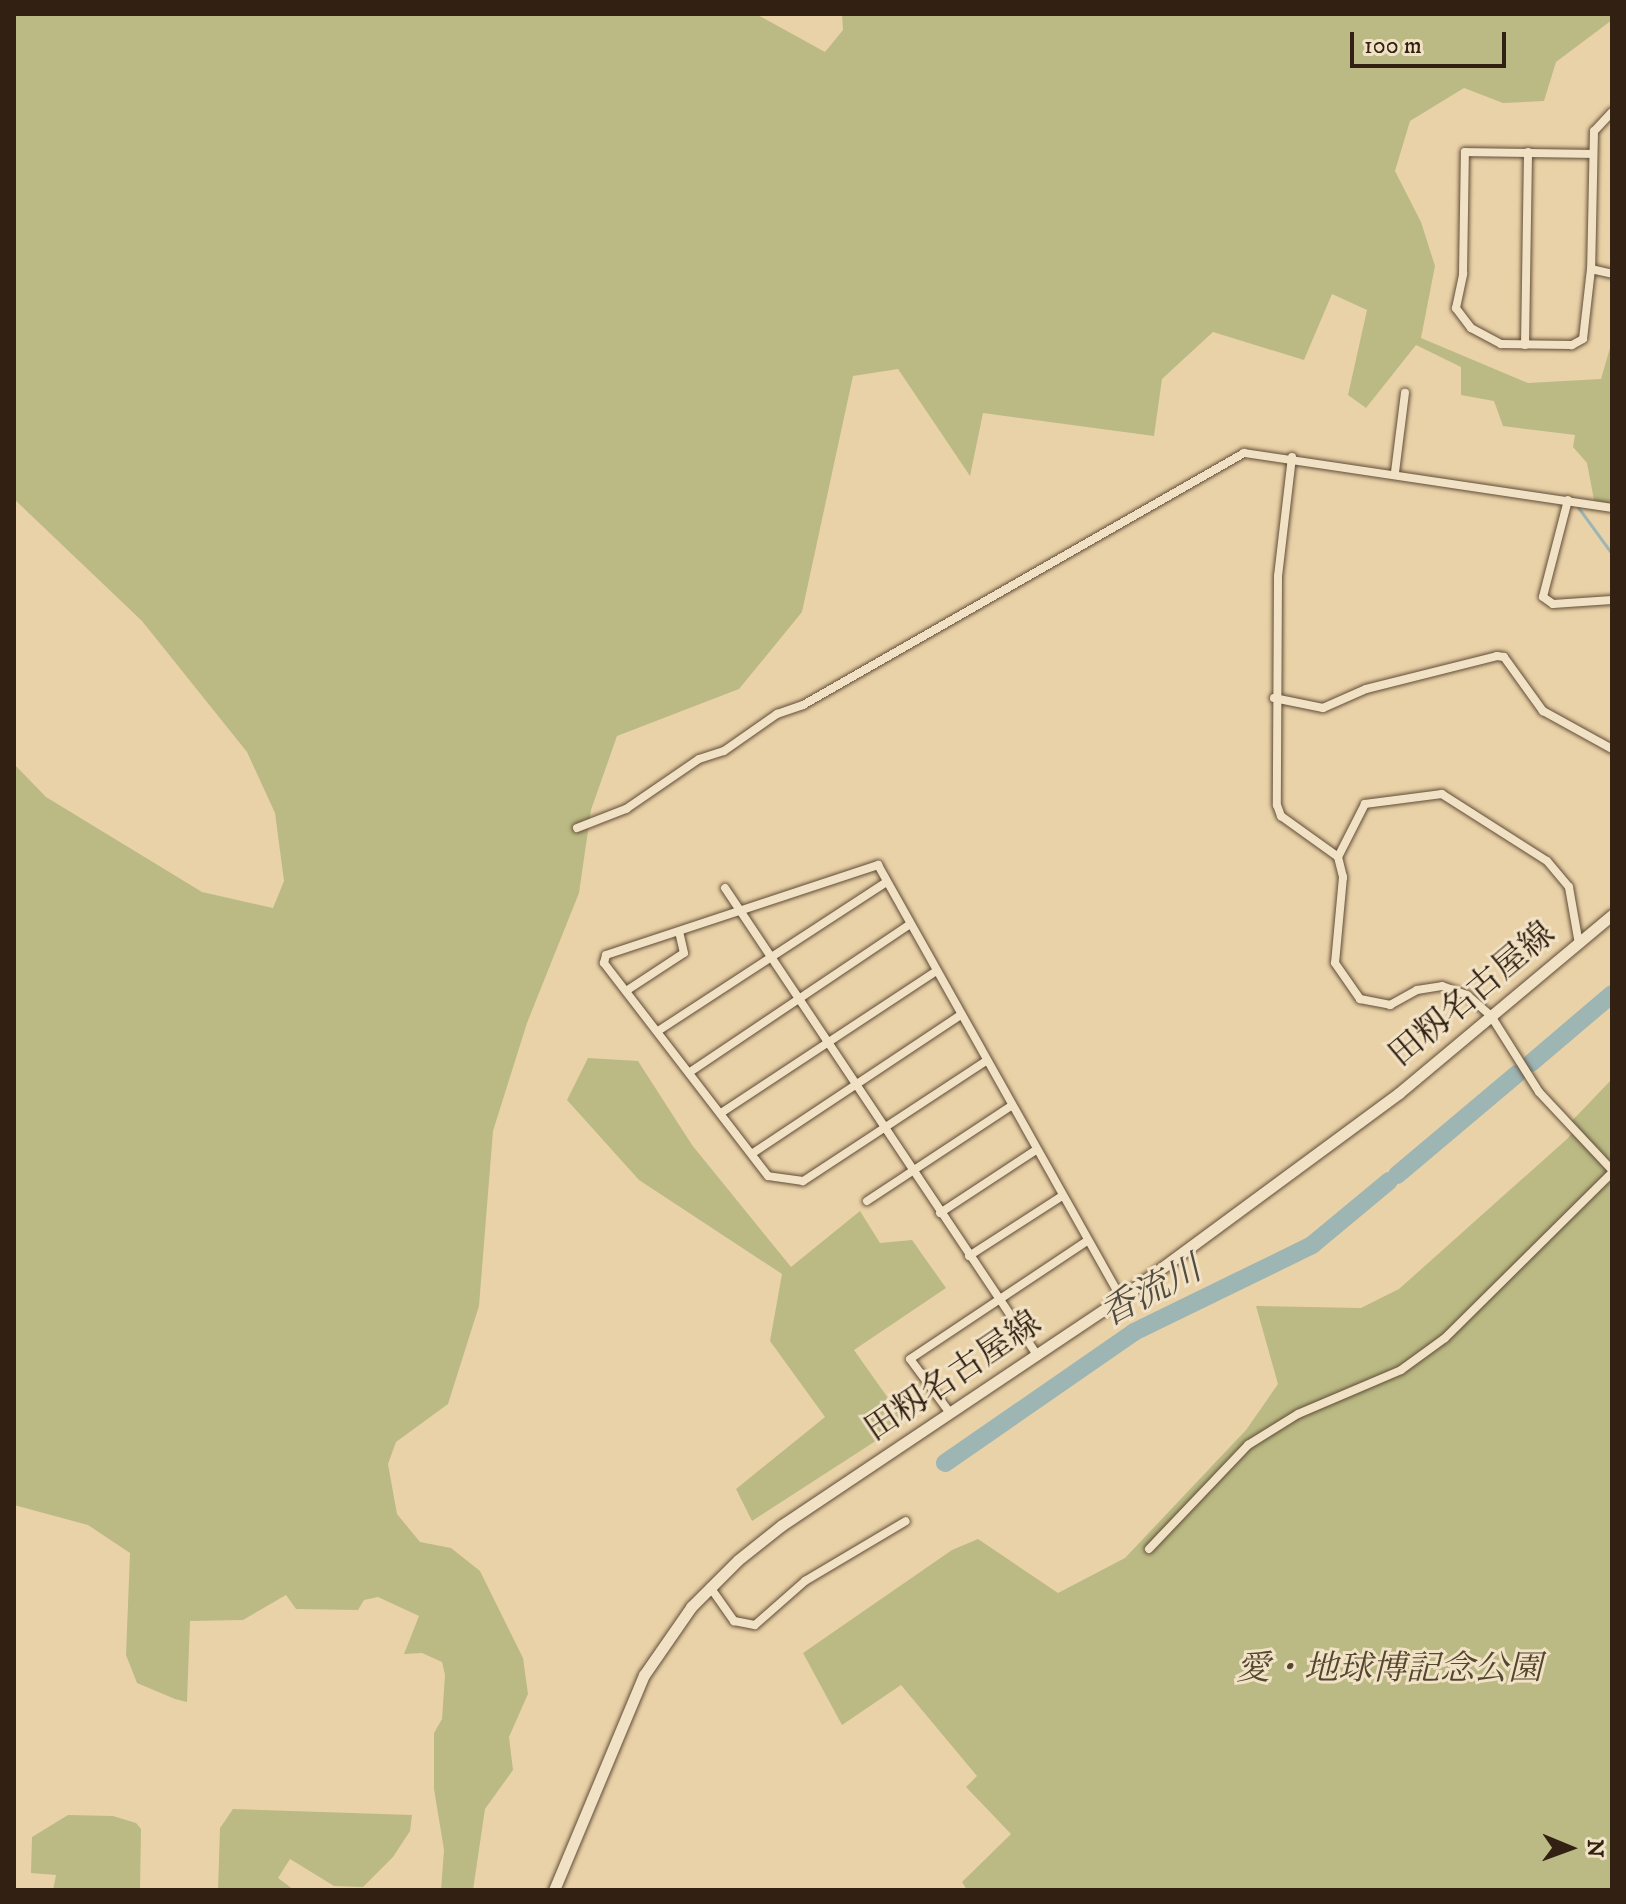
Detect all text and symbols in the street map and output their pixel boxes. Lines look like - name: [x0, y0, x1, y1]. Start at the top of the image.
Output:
- scale bar: [1354, 16, 1510, 66]
- text: 100 m: [1364, 31, 1422, 61]
- street label: 田籾名古屋線: [1381, 914, 1563, 1076]
- water label: 香流川: [1093, 1248, 1209, 1336]
- street label: 田籾名古屋線: [857, 1303, 1049, 1451]
- park label: 愛・地球博記念公園: [1236, 1650, 1542, 1690]
- north arrow: [1530, 1808, 1610, 1888]
- text: N: [1581, 1839, 1608, 1858]

